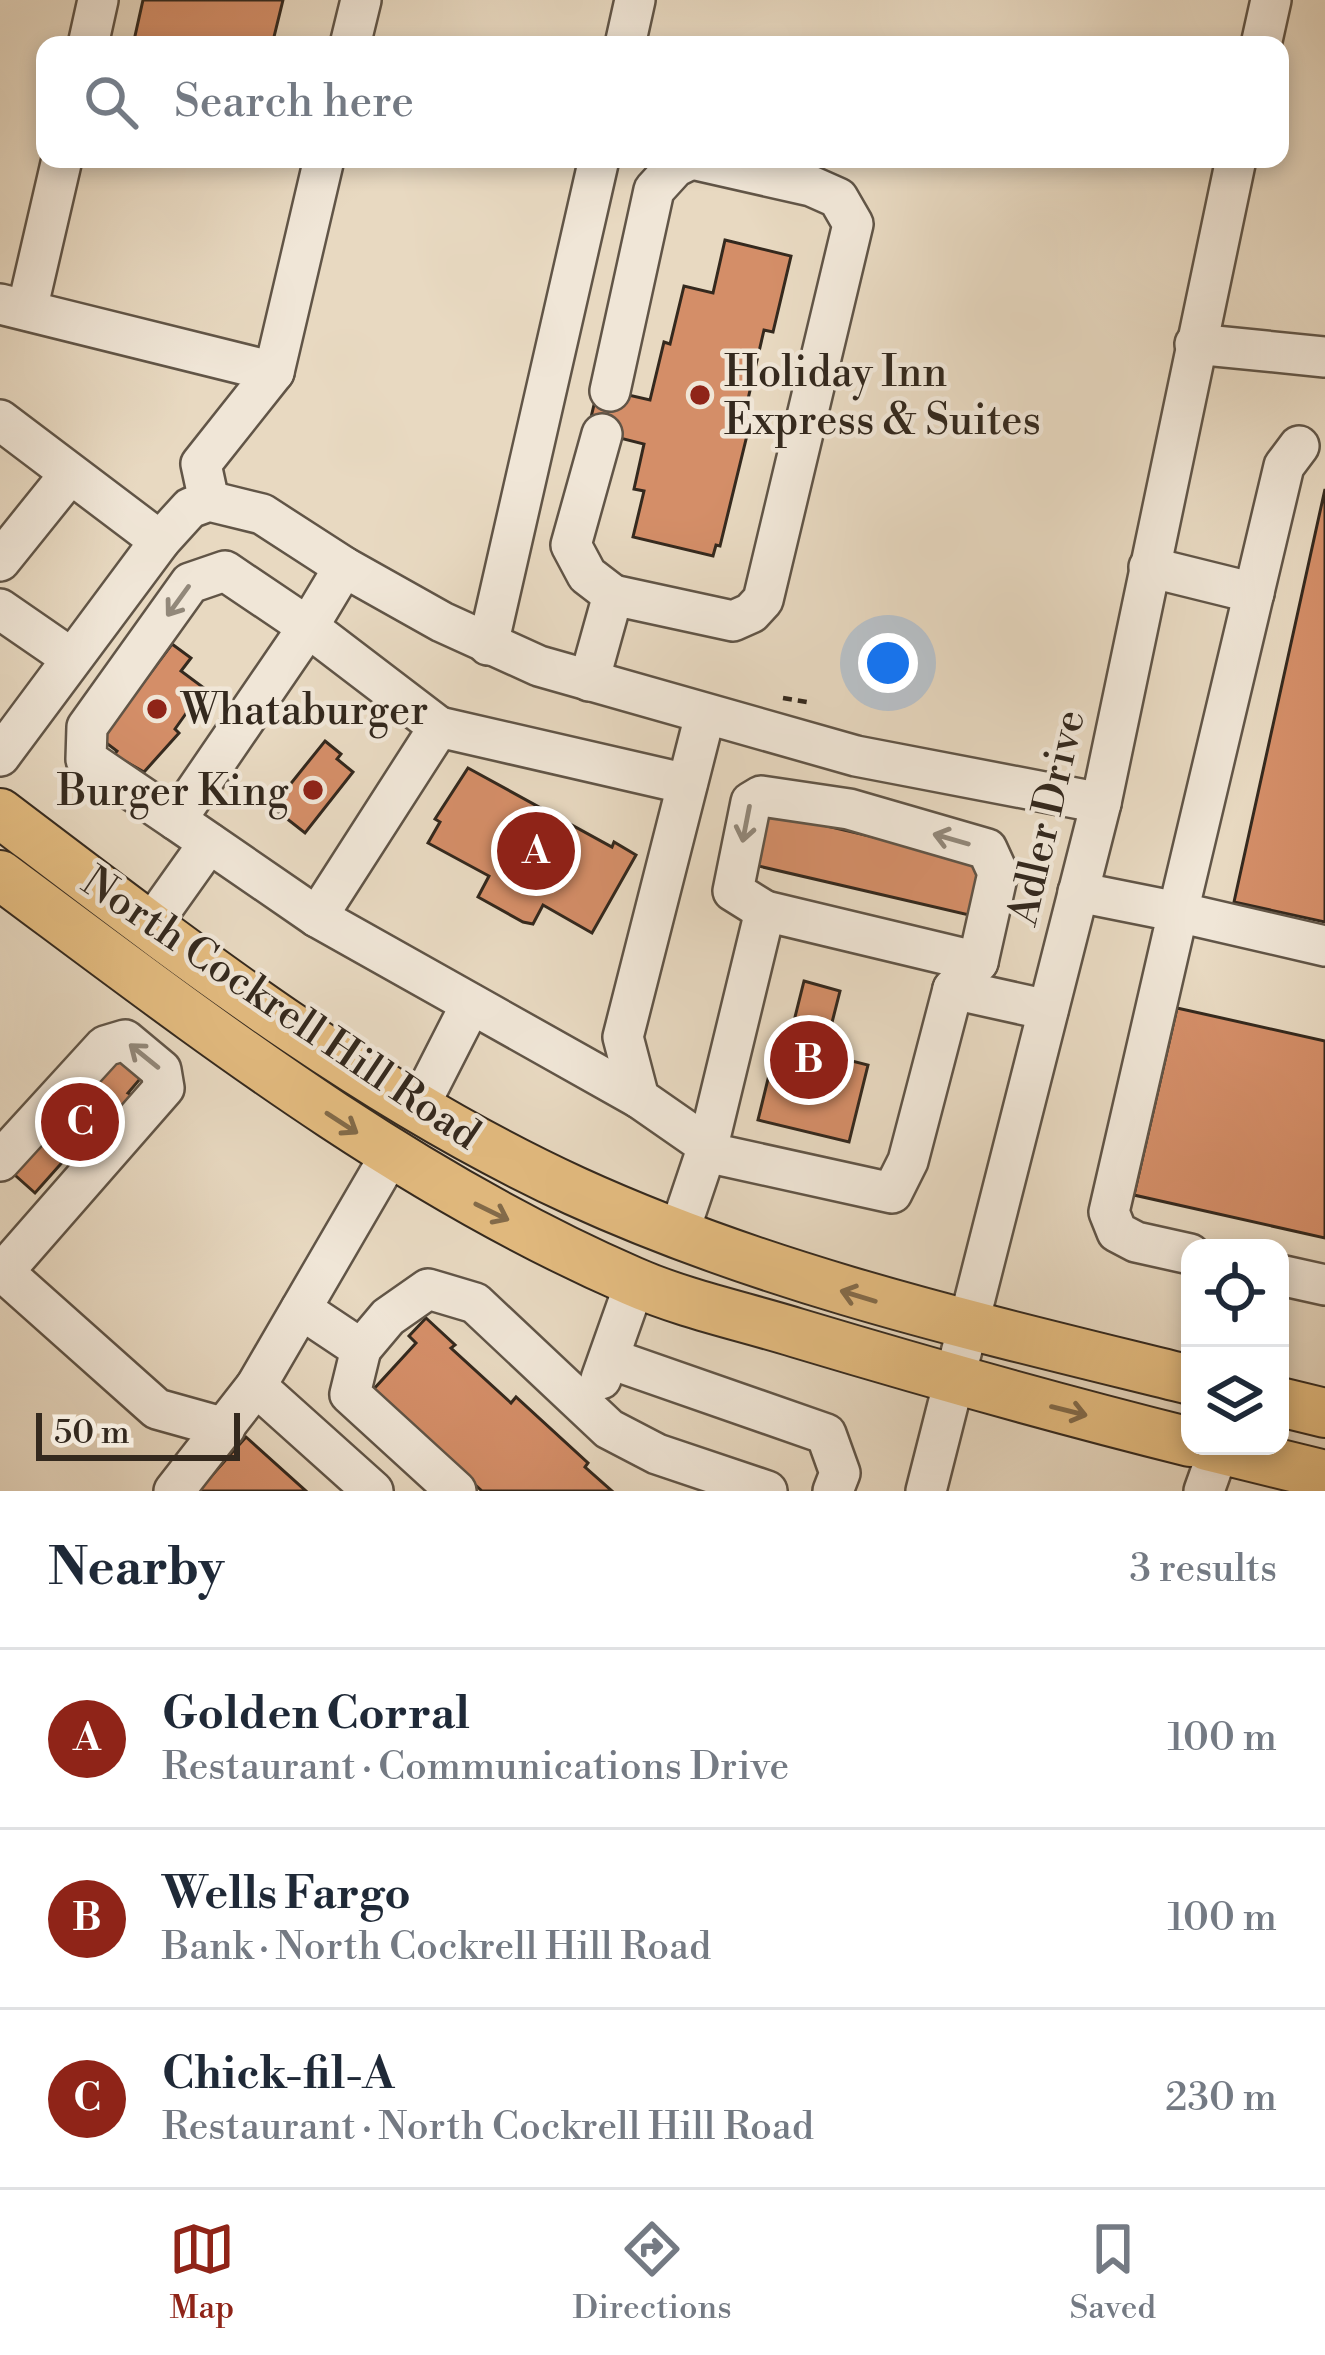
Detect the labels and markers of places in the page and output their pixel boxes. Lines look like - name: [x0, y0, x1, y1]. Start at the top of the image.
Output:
- place label: Holiday Inn Express & Suites: [724, 347, 1041, 448]
- marker: Holiday Inn Express & Suites: [687, 382, 713, 408]
- place label: Whataburger: [179, 685, 428, 739]
- marker: Whataburger: [144, 696, 170, 722]
- place label: Burger King: [56, 766, 289, 820]
- marker: Burger King: [300, 777, 326, 803]
- pin: A: [497, 806, 575, 896]
- pin: B: [770, 1015, 848, 1105]
- pin: C: [41, 1077, 119, 1167]

